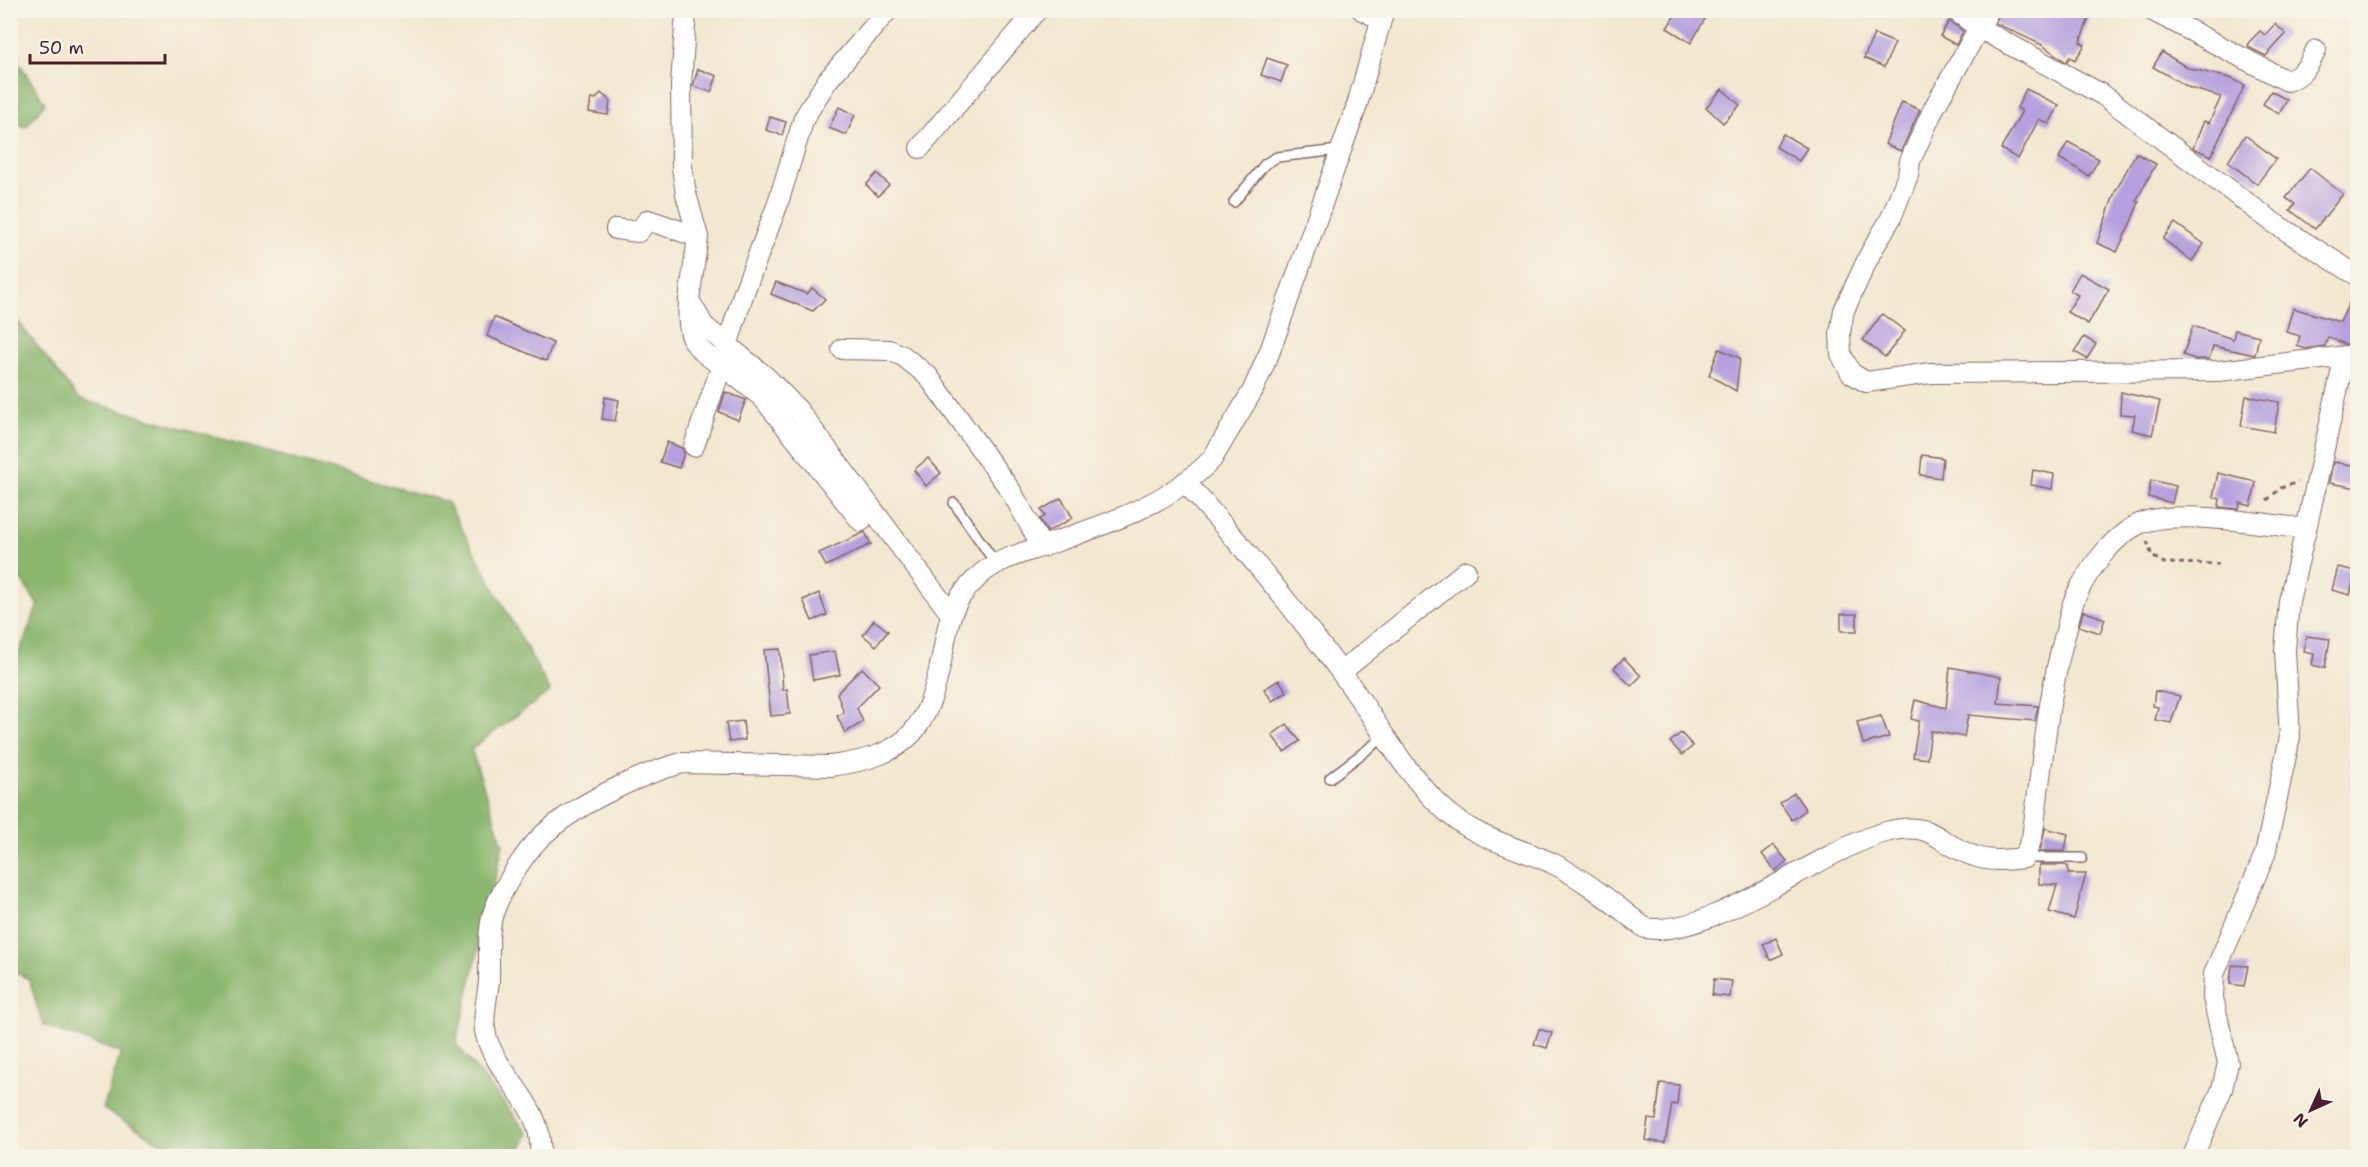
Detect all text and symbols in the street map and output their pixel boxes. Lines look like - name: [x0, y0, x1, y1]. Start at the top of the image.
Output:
- scale bar: [30, 27, 165, 65]
- text: 50 m: [39, 36, 84, 60]
- north arrow: [2281, 1080, 2341, 1140]
- text: N: [2289, 1108, 2313, 1132]

